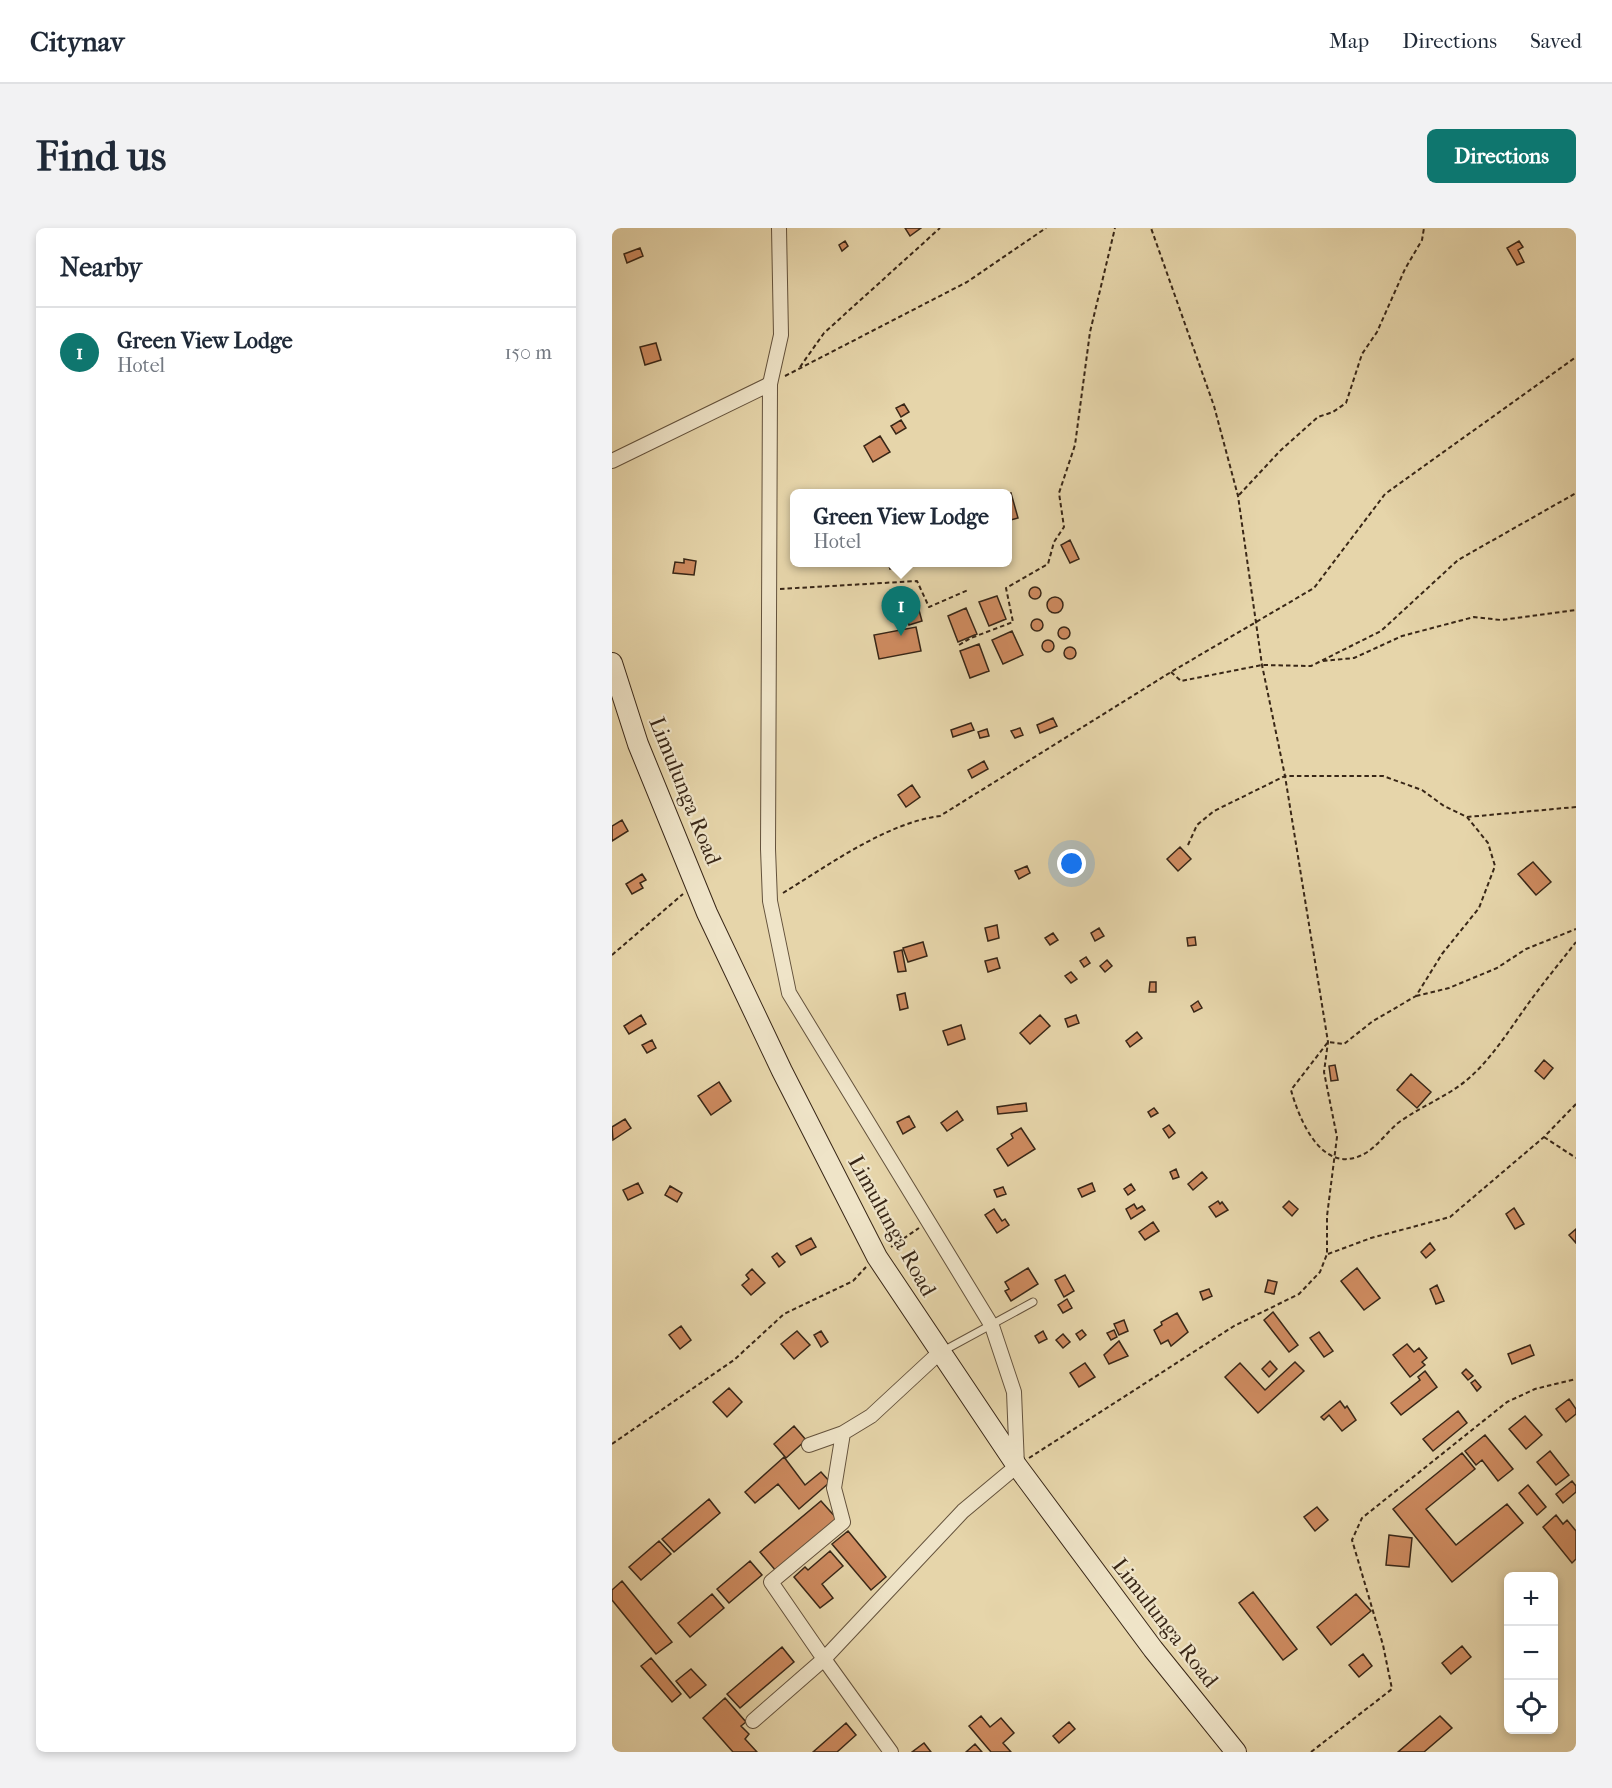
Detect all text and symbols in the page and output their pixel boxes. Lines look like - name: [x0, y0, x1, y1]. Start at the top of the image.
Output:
- text: Citynav: [30, 25, 124, 58]
- text: Map: [1329, 29, 1369, 53]
- text: Directions: [1402, 29, 1497, 53]
- text: Saved: [1530, 29, 1582, 53]
- button: Directions: [1427, 129, 1576, 183]
- text: Find us: [36, 132, 166, 181]
- text: Nearby: [60, 252, 142, 283]
- text: Green View Lodge: [117, 328, 293, 354]
- text: 1: [76, 341, 83, 364]
- text: 150 m: [504, 341, 552, 364]
- text: Hotel: [117, 354, 165, 377]
- popup: [790, 489, 1012, 567]
- text: Green View Lodge: [813, 504, 989, 530]
- text: Hotel: [813, 530, 861, 553]
- pin: 1: [882, 586, 920, 636]
- street label: Limulunga Road: [644, 713, 727, 870]
- your location: [1057, 849, 1086, 878]
- street label: Limulunga Road: [843, 1151, 942, 1302]
- street label: Limulunga Road: [1106, 1553, 1224, 1694]
- map controls: [1504, 1572, 1558, 1734]
- button: +: [1504, 1572, 1558, 1626]
- button: −: [1504, 1626, 1558, 1680]
- button: locate: [1504, 1680, 1558, 1734]

